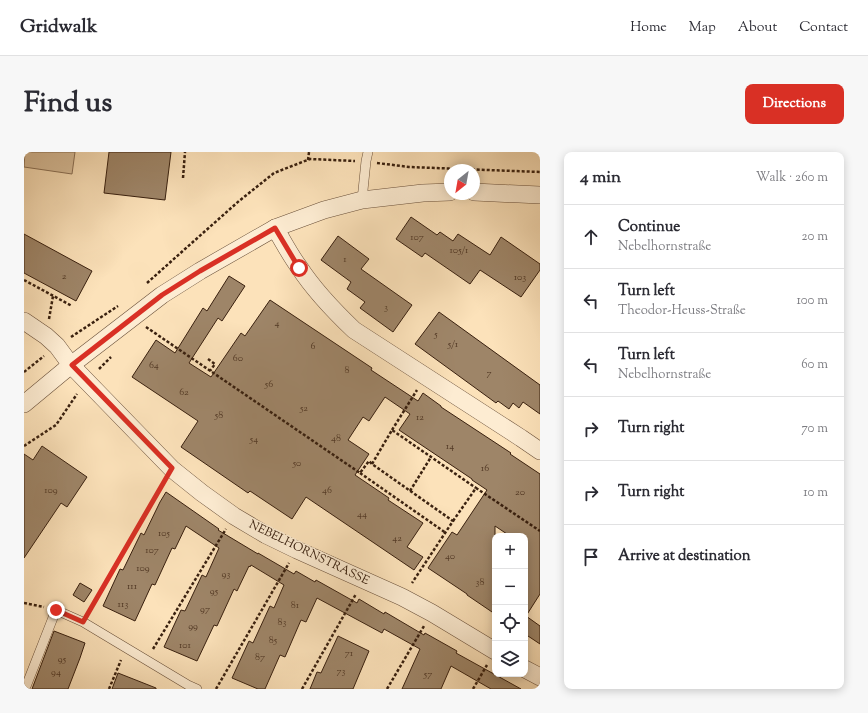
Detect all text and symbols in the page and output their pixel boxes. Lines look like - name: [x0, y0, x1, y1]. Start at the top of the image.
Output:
- text: Gridwalk: [20, 14, 97, 41]
- text: Home: [630, 18, 667, 38]
- text: Map: [689, 18, 716, 38]
- text: About: [738, 18, 777, 38]
- text: Contact: [799, 18, 848, 38]
- text: Find us: [24, 84, 112, 124]
- button: Directions: [745, 84, 844, 124]
- north arrow: [444, 164, 480, 200]
- text: 4 min: [580, 166, 621, 190]
- text: Walk · 260 m: [756, 169, 828, 187]
- text: Continue: [618, 217, 680, 238]
- icon: ahead: [580, 226, 602, 248]
- text: 20 m: [802, 228, 828, 246]
- house number: 107: [410, 230, 424, 245]
- text: Nebelhornstraße: [618, 238, 711, 256]
- house number: 105/1: [450, 243, 469, 258]
- house number: 1: [343, 252, 347, 267]
- route start: [290, 259, 308, 277]
- house number: 2: [62, 269, 67, 284]
- house number: 103: [514, 270, 526, 285]
- text: Turn left: [618, 281, 675, 302]
- icon: left: [580, 290, 602, 312]
- text: 100 m: [796, 292, 828, 310]
- house number: 3: [384, 300, 388, 315]
- text: Theodor-Heuss-Straße: [618, 302, 746, 320]
- house number: 4: [274, 316, 280, 331]
- house number: 5: [433, 327, 438, 342]
- house number: 5/1: [447, 337, 459, 352]
- house number: 6: [311, 339, 316, 354]
- text: Turn left: [618, 345, 675, 366]
- house number: 60: [233, 351, 243, 366]
- icon: left: [580, 354, 602, 376]
- text: 60 m: [801, 356, 828, 374]
- house number: 64: [149, 358, 159, 373]
- house number: 8: [345, 363, 350, 378]
- house number: 7: [486, 366, 492, 381]
- text: Nebelhornstraße: [618, 366, 711, 384]
- house number: 56: [264, 377, 273, 392]
- house number: 62: [179, 385, 189, 400]
- house number: 52: [299, 401, 308, 416]
- house number: 58: [214, 408, 223, 423]
- house number: 12: [416, 410, 424, 425]
- icon: right: [580, 418, 602, 440]
- text: Turn right: [618, 418, 684, 439]
- text: 70 m: [801, 420, 828, 438]
- house number: 48: [331, 431, 341, 446]
- house number: 54: [249, 432, 258, 447]
- house number: 14: [446, 439, 454, 454]
- house number: 50: [292, 456, 301, 471]
- house number: 16: [481, 461, 489, 476]
- icon: right: [580, 482, 602, 504]
- text: Turn right: [618, 482, 684, 503]
- house number: 109: [44, 483, 58, 498]
- house number: 46: [322, 483, 332, 498]
- text: 10 m: [803, 484, 828, 502]
- house number: 20: [515, 485, 525, 500]
- house number: 44: [357, 507, 367, 522]
- street label: NEBELHORNSTRASSE: [246, 516, 373, 590]
- house number: 105: [158, 526, 171, 541]
- house number: 42: [392, 531, 402, 546]
- map controls: [492, 533, 528, 677]
- button: +: [492, 533, 528, 569]
- house number: 107: [145, 543, 159, 558]
- icon: arrive: [580, 546, 602, 568]
- text: Arrive at destination: [618, 546, 751, 567]
- house number: 40: [445, 549, 455, 564]
- house number: 109: [136, 561, 150, 576]
- house number: 93: [222, 567, 230, 582]
- button: −: [492, 569, 528, 605]
- house number: 38: [475, 575, 485, 590]
- house number: 111: [127, 579, 138, 594]
- house number: 95: [210, 584, 219, 599]
- house number: 113: [118, 597, 128, 612]
- house number: 81: [291, 598, 300, 613]
- route end: [47, 601, 65, 619]
- house number: 97: [200, 602, 210, 617]
- button: locate: [492, 605, 528, 641]
- house number: 83: [277, 615, 287, 630]
- house number: 99: [188, 619, 198, 634]
- house number: 85: [269, 633, 278, 648]
- house number: 101: [179, 638, 192, 653]
- button: layers: [492, 641, 528, 677]
- house number: 71: [345, 646, 354, 661]
- house number: 87: [255, 650, 265, 665]
- house number: 95: [58, 652, 67, 667]
- house number: 73: [336, 664, 346, 679]
- house number: 94: [51, 665, 61, 680]
- house number: 57: [423, 667, 432, 682]

